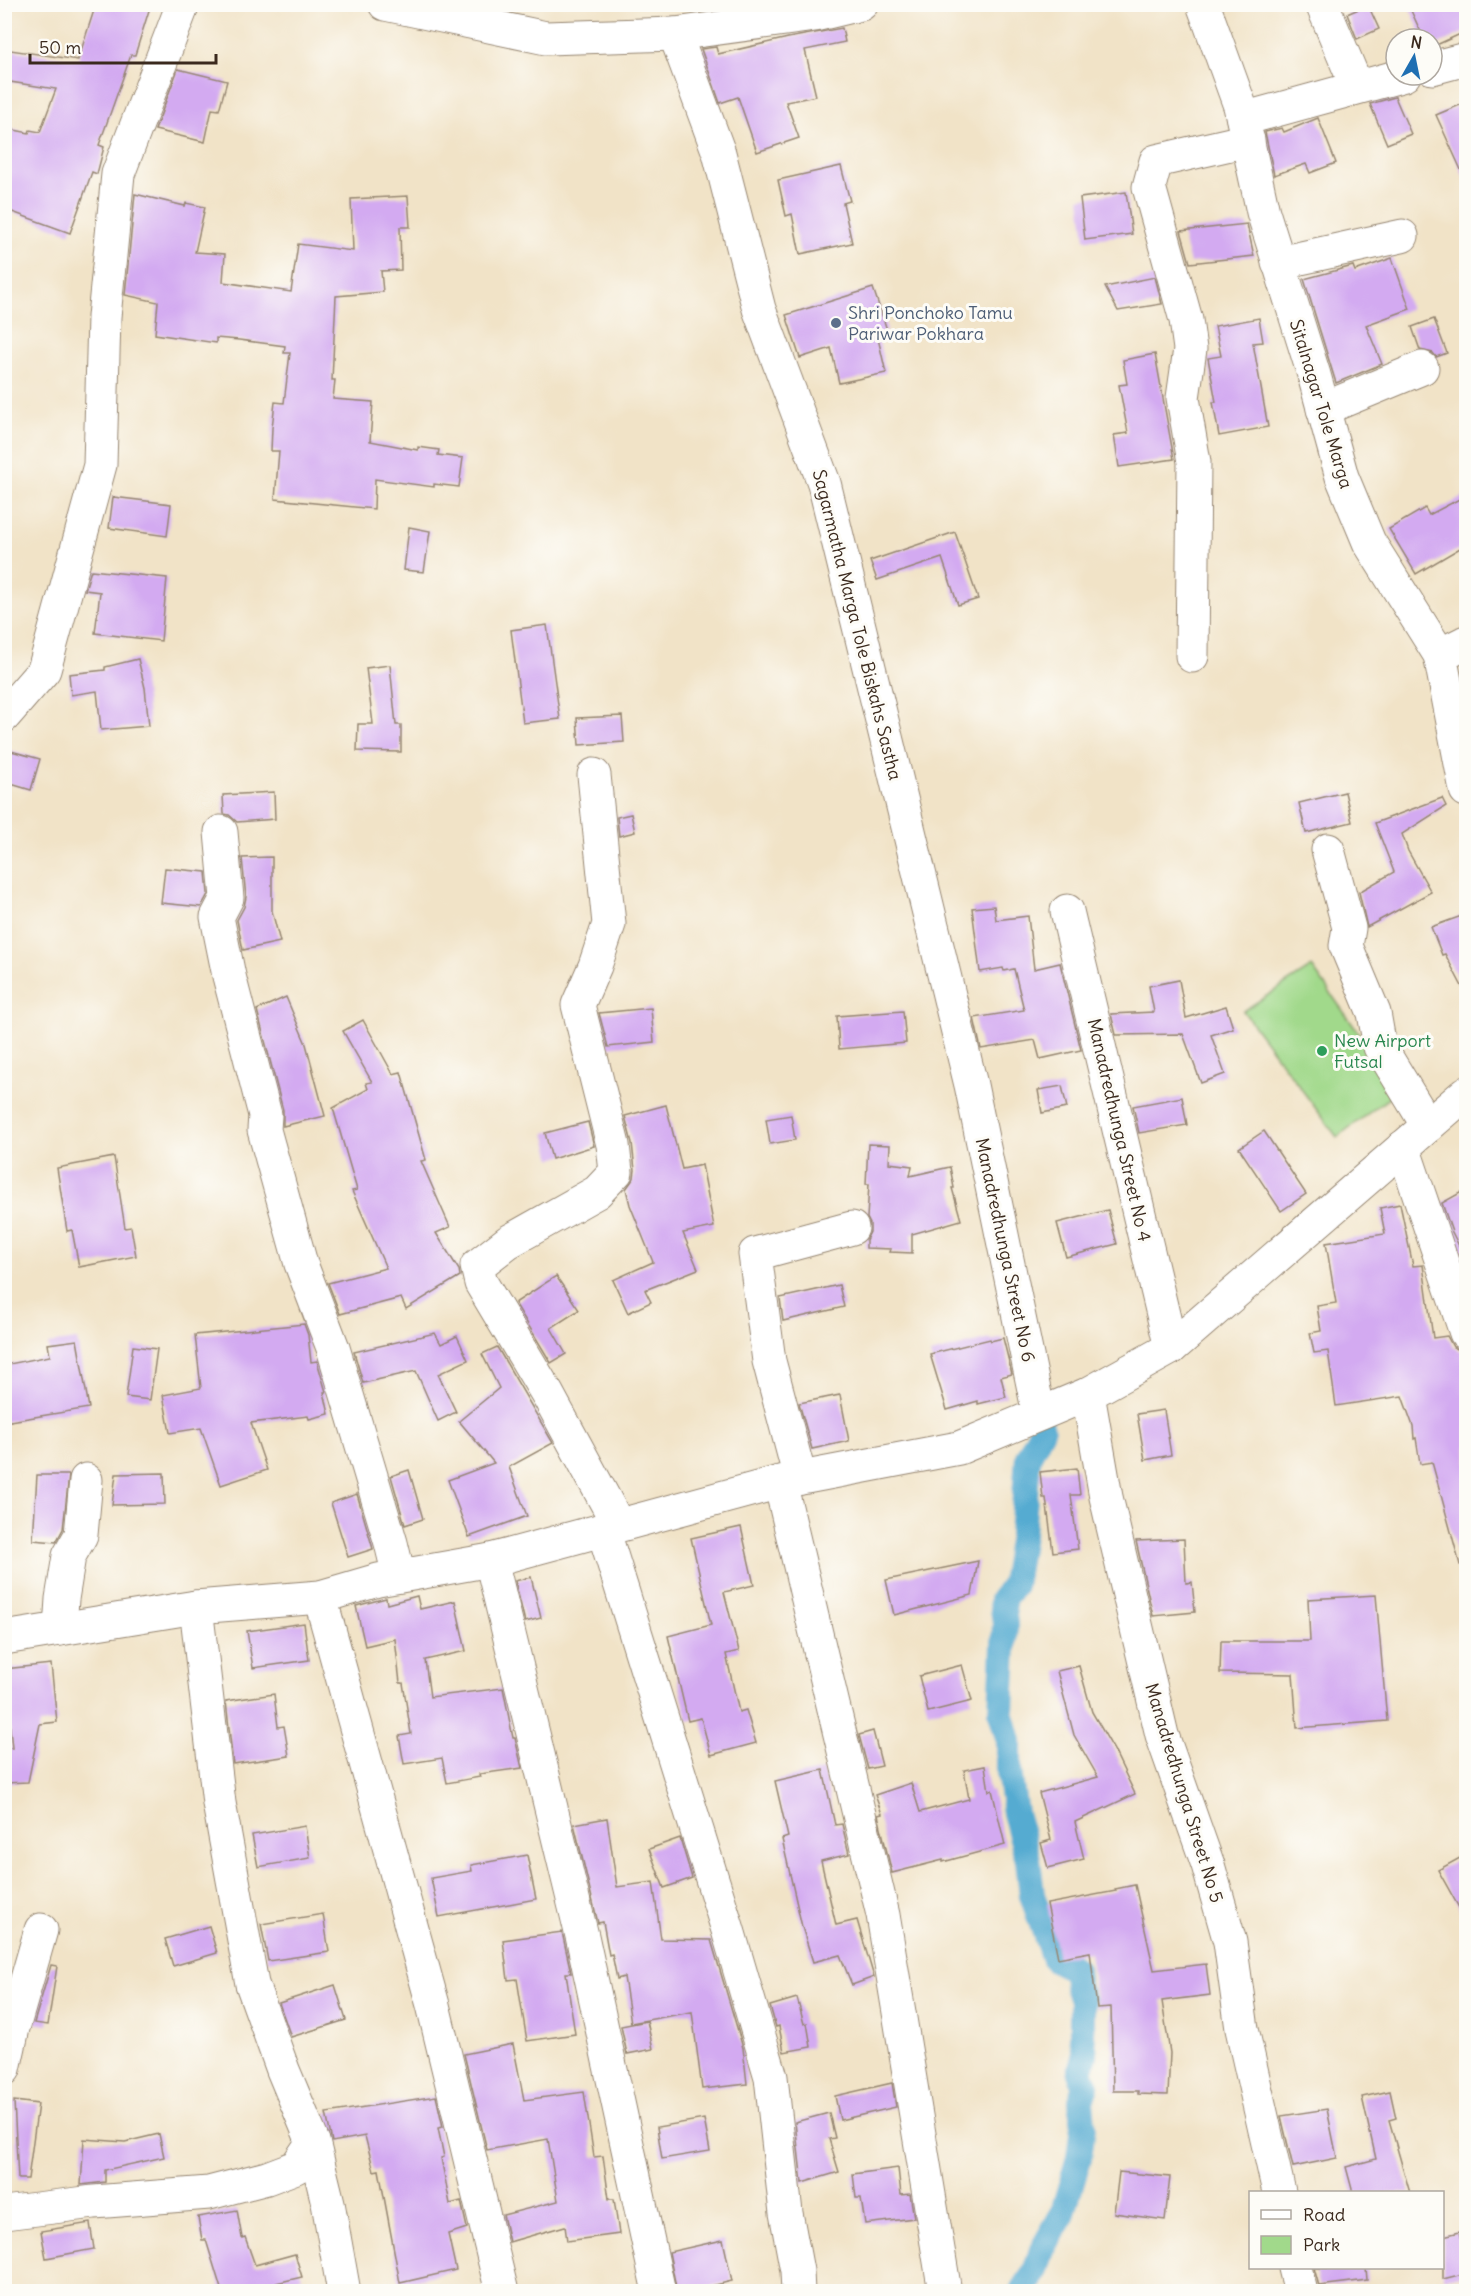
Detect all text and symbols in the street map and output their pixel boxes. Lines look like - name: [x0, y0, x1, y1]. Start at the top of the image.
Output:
- scale bar: [30, 27, 216, 65]
- north arrow: [1384, 27, 1444, 87]
- text: N: [1409, 31, 1423, 53]
- text: 50 m: [39, 36, 81, 59]
- place label: Shri Ponchoko Tamu Pariwar Pokhara: [848, 301, 1013, 345]
- marker: Shri Ponchoko Tamu Pariwar Pokhara: [829, 316, 843, 330]
- street label: Sitalnagar Tole Marga: [1285, 317, 1358, 491]
- street label: Sagarmatha Marga Tole Biskahs Sastha: [808, 467, 907, 783]
- street label: Manadredhunga Street No 4: [1083, 1016, 1156, 1244]
- place label: New Airport Futsal: [1334, 1029, 1431, 1073]
- marker: New Airport Futsal: [1315, 1044, 1329, 1058]
- street label: Manadredhunga Street No 6: [971, 1136, 1040, 1364]
- street label: Manadredhunga Street No 5: [1140, 1680, 1229, 1905]
- legend: [1249, 2191, 1444, 2269]
- text: Road: [1303, 2203, 1346, 2226]
- text: Park: [1303, 2233, 1340, 2256]

